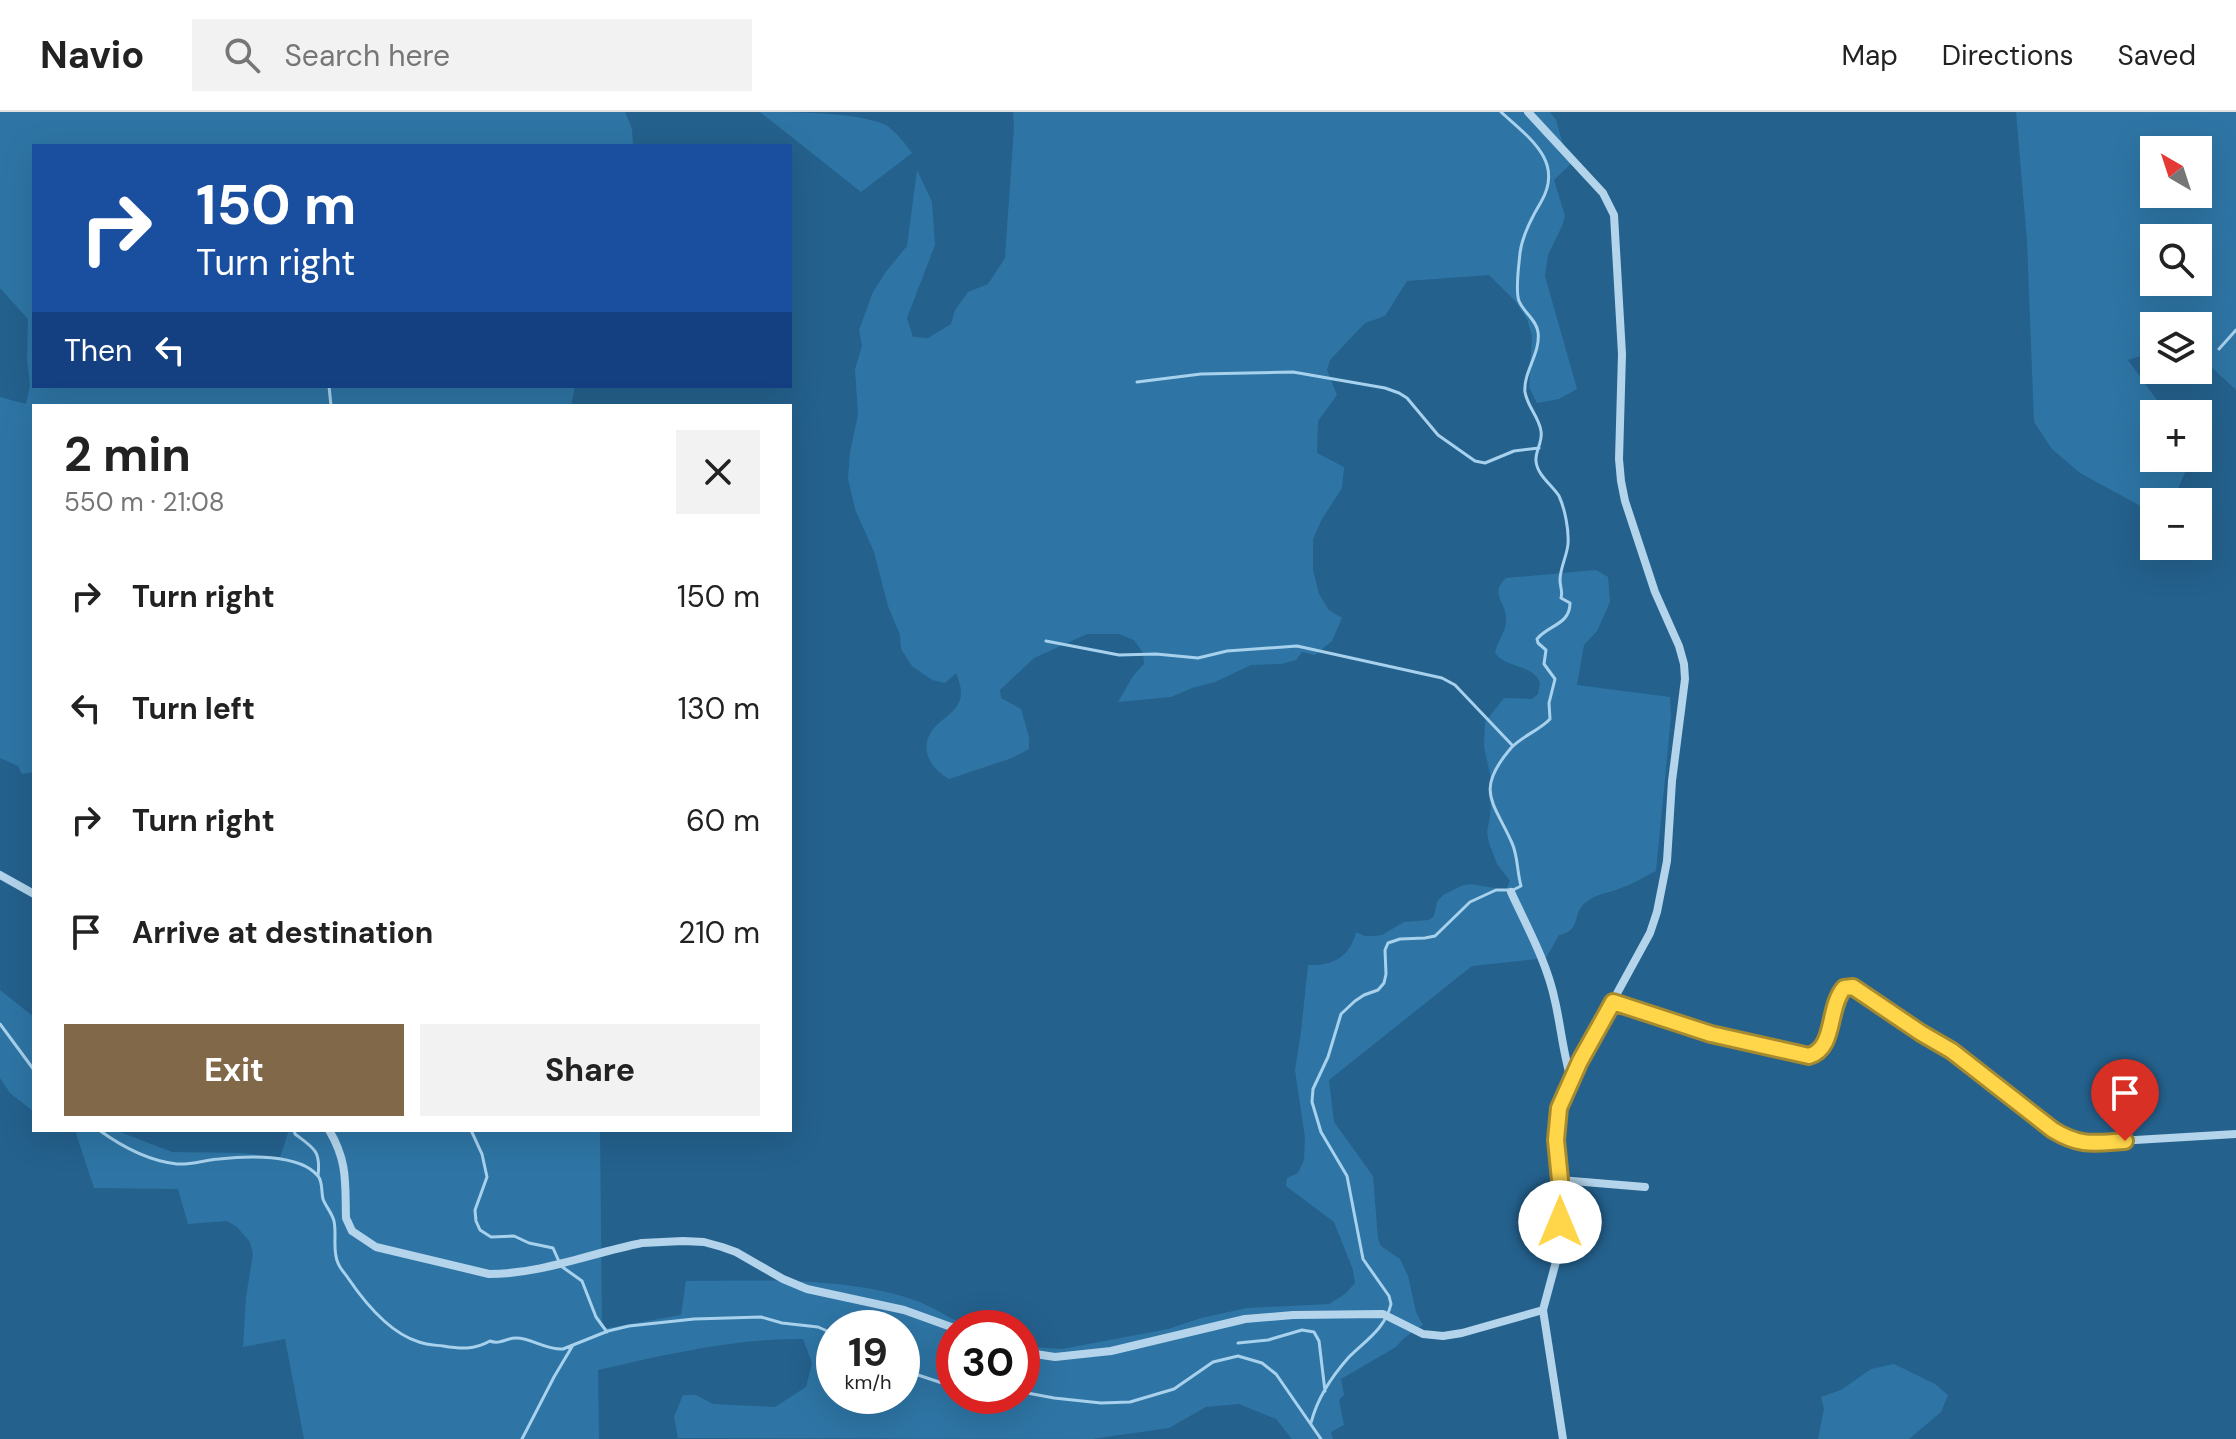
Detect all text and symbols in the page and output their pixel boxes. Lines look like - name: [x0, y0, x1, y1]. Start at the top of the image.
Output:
- search box: [192, 19, 752, 91]
- text: Navio: [40, 30, 144, 80]
- icon: search: [220, 33, 264, 77]
- text: Search here: [284, 36, 450, 75]
- text: Map: [1841, 37, 1898, 74]
- text: Directions: [1942, 37, 2074, 74]
- text: Saved: [2118, 37, 2196, 74]
- north arrow: [2140, 136, 2212, 208]
- map controls: [2140, 136, 2212, 560]
- text: 150 m: [196, 168, 357, 241]
- icon: right: [64, 176, 168, 280]
- button: search: [2140, 224, 2212, 296]
- text: Turn right: [196, 239, 355, 286]
- button: layers: [2140, 312, 2212, 384]
- icon: left: [148, 328, 192, 372]
- text: Then: [64, 331, 132, 370]
- button: +: [2140, 400, 2212, 472]
- text: 2 min: [64, 423, 191, 486]
- button: close: [676, 430, 760, 514]
- text: 550 m · 21:08: [64, 485, 225, 519]
- button: −: [2140, 488, 2212, 560]
- icon: right: [64, 574, 108, 618]
- text: Turn right: [132, 577, 275, 616]
- text: 150 m: [677, 577, 760, 616]
- icon: left: [64, 686, 108, 730]
- text: Turn left: [132, 689, 255, 728]
- text: 130 m: [678, 689, 760, 728]
- icon: right: [64, 798, 108, 842]
- text: Turn right: [132, 801, 275, 840]
- text: 60 m: [686, 801, 760, 840]
- icon: arrive: [64, 910, 108, 954]
- text: Arrive at destination: [132, 913, 433, 952]
- text: 210 m: [678, 913, 760, 952]
- button: Exit: [64, 1024, 404, 1116]
- button: Share: [420, 1024, 760, 1116]
- pin: [2091, 1059, 2159, 1141]
- icon: arrive: [2103, 1071, 2147, 1115]
- position arrow: [1518, 1180, 1602, 1264]
- speed limit sign: 30: [936, 1310, 1040, 1414]
- text: 19: [848, 1326, 888, 1378]
- text: km/h: [844, 1369, 892, 1395]

